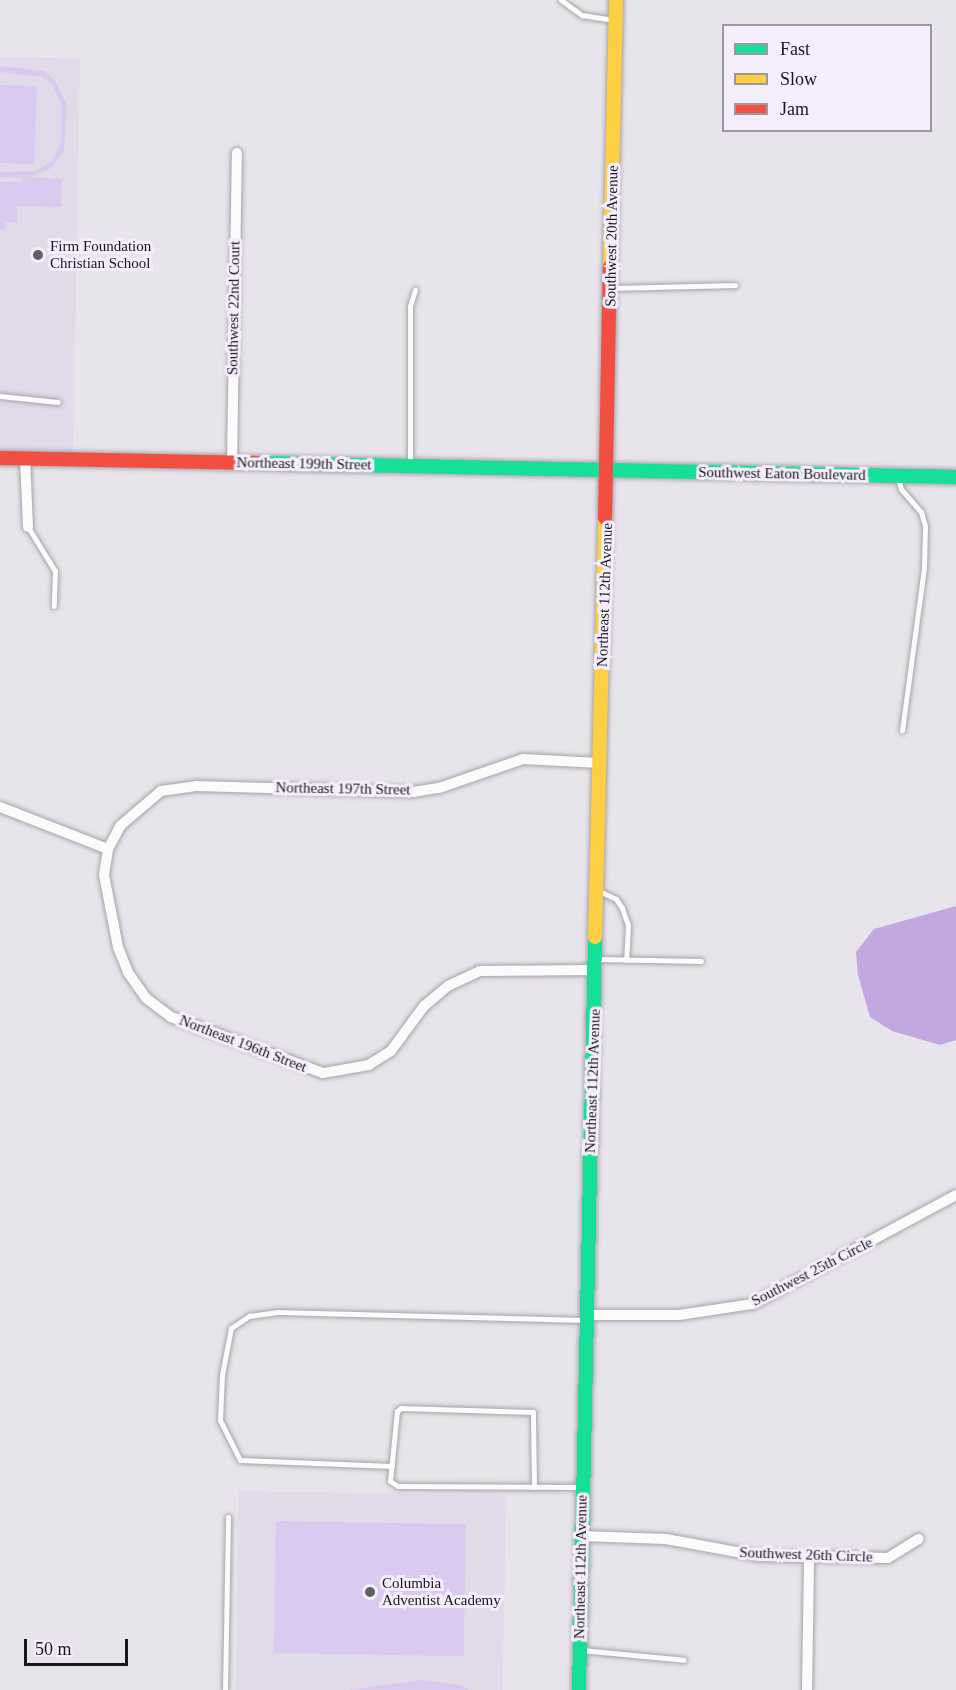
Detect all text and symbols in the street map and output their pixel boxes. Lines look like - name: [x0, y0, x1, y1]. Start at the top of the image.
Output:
- legend: [722, 24, 932, 132]
- text: Fast: [780, 39, 810, 59]
- text: Slow: [780, 69, 817, 89]
- text: Jam: [780, 99, 809, 119]
- street label: Southwest 20th Avenue: [602, 165, 622, 307]
- place label: Firm Foundation Christian School: [50, 237, 151, 272]
- street label: Southwest 22nd Court: [224, 241, 244, 375]
- marker: Firm Foundation Christian School: [31, 248, 45, 262]
- street label: Northeast 199th Street: [236, 454, 372, 474]
- street label: Southwest Eaton Boulevard: [698, 464, 866, 484]
- street label: Northeast 112th Avenue: [593, 522, 617, 668]
- street label: Northeast 197th Street: [275, 779, 411, 799]
- street label: Northeast 112th Avenue: [581, 1008, 605, 1154]
- street label: Northeast 196th Street: [177, 1011, 309, 1077]
- street label: Southwest 25th Circle: [749, 1234, 875, 1310]
- street label: Northeast 112th Avenue: [571, 1494, 591, 1640]
- street label: Southwest 26th Circle: [739, 1544, 873, 1566]
- place label: Columbia Adventist Academy: [382, 1574, 502, 1609]
- marker: Columbia Adventist Academy: [363, 1585, 377, 1599]
- scale bar: [27, 1627, 130, 1665]
- text: 50 m: [35, 1639, 72, 1659]

